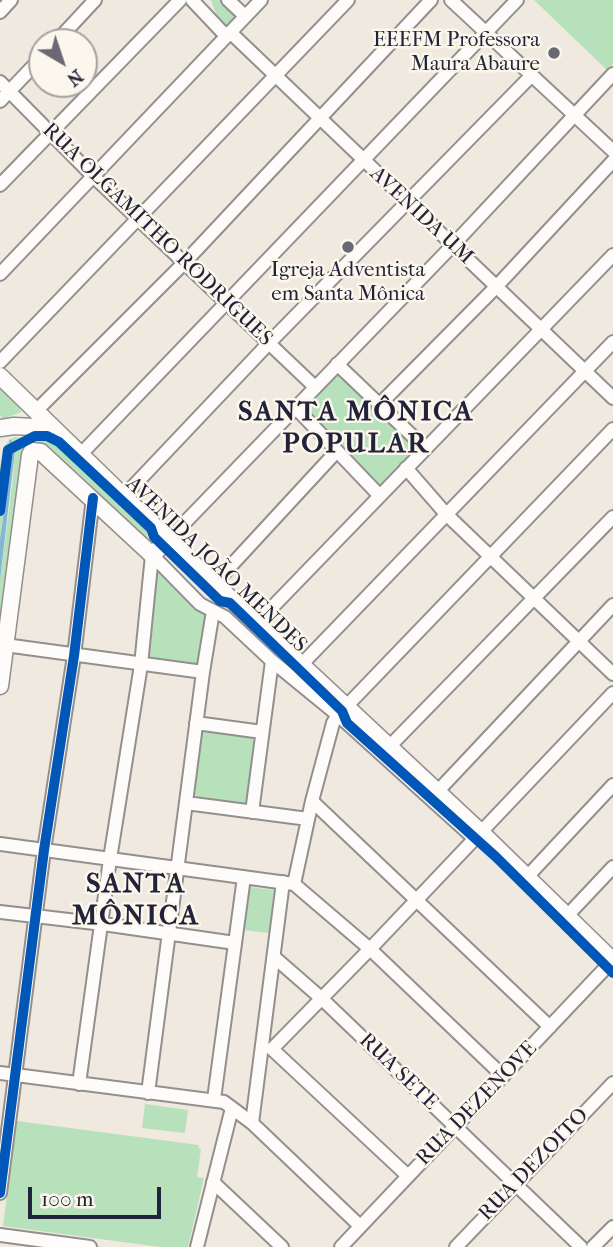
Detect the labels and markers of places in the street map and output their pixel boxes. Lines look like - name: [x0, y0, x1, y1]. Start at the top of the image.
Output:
- place label: EEEFM Professora Maura Abaure: [373, 28, 540, 78]
- marker: EEEFM Professora Maura Abaure: [546, 45, 562, 61]
- marker: Igreja Adventista em Santa Mônica: [340, 239, 356, 255]
- place label: Igreja Adventista em Santa Mônica: [271, 258, 425, 308]

